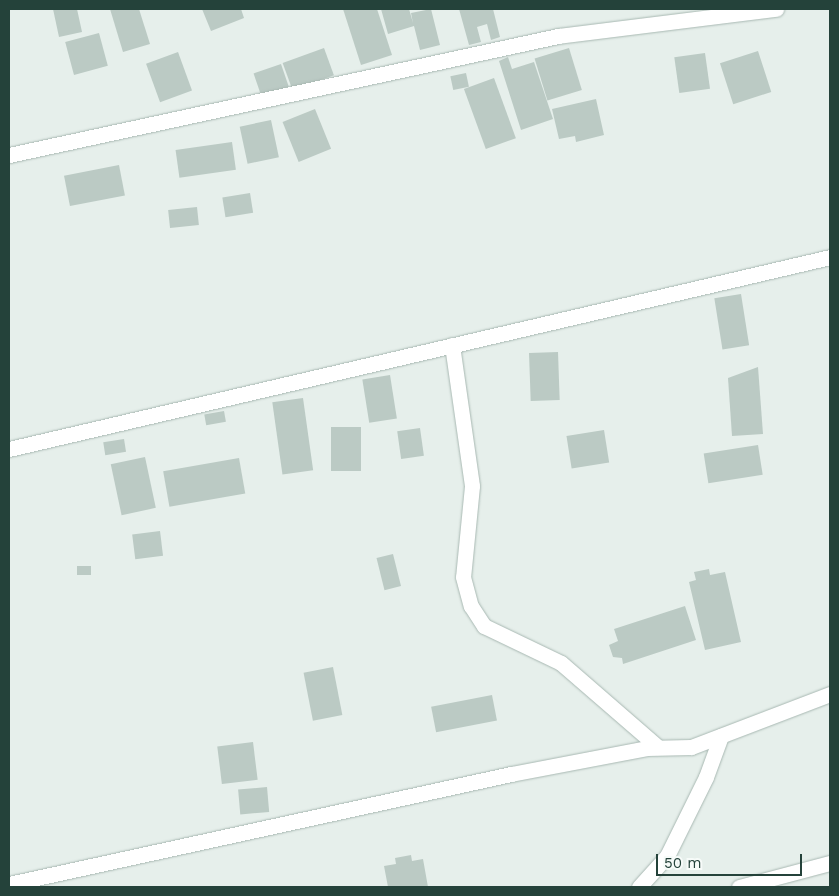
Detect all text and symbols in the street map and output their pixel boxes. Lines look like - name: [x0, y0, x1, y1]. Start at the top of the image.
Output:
- scale bar: [659, 844, 805, 876]
- text: 50 m: [664, 854, 701, 872]

